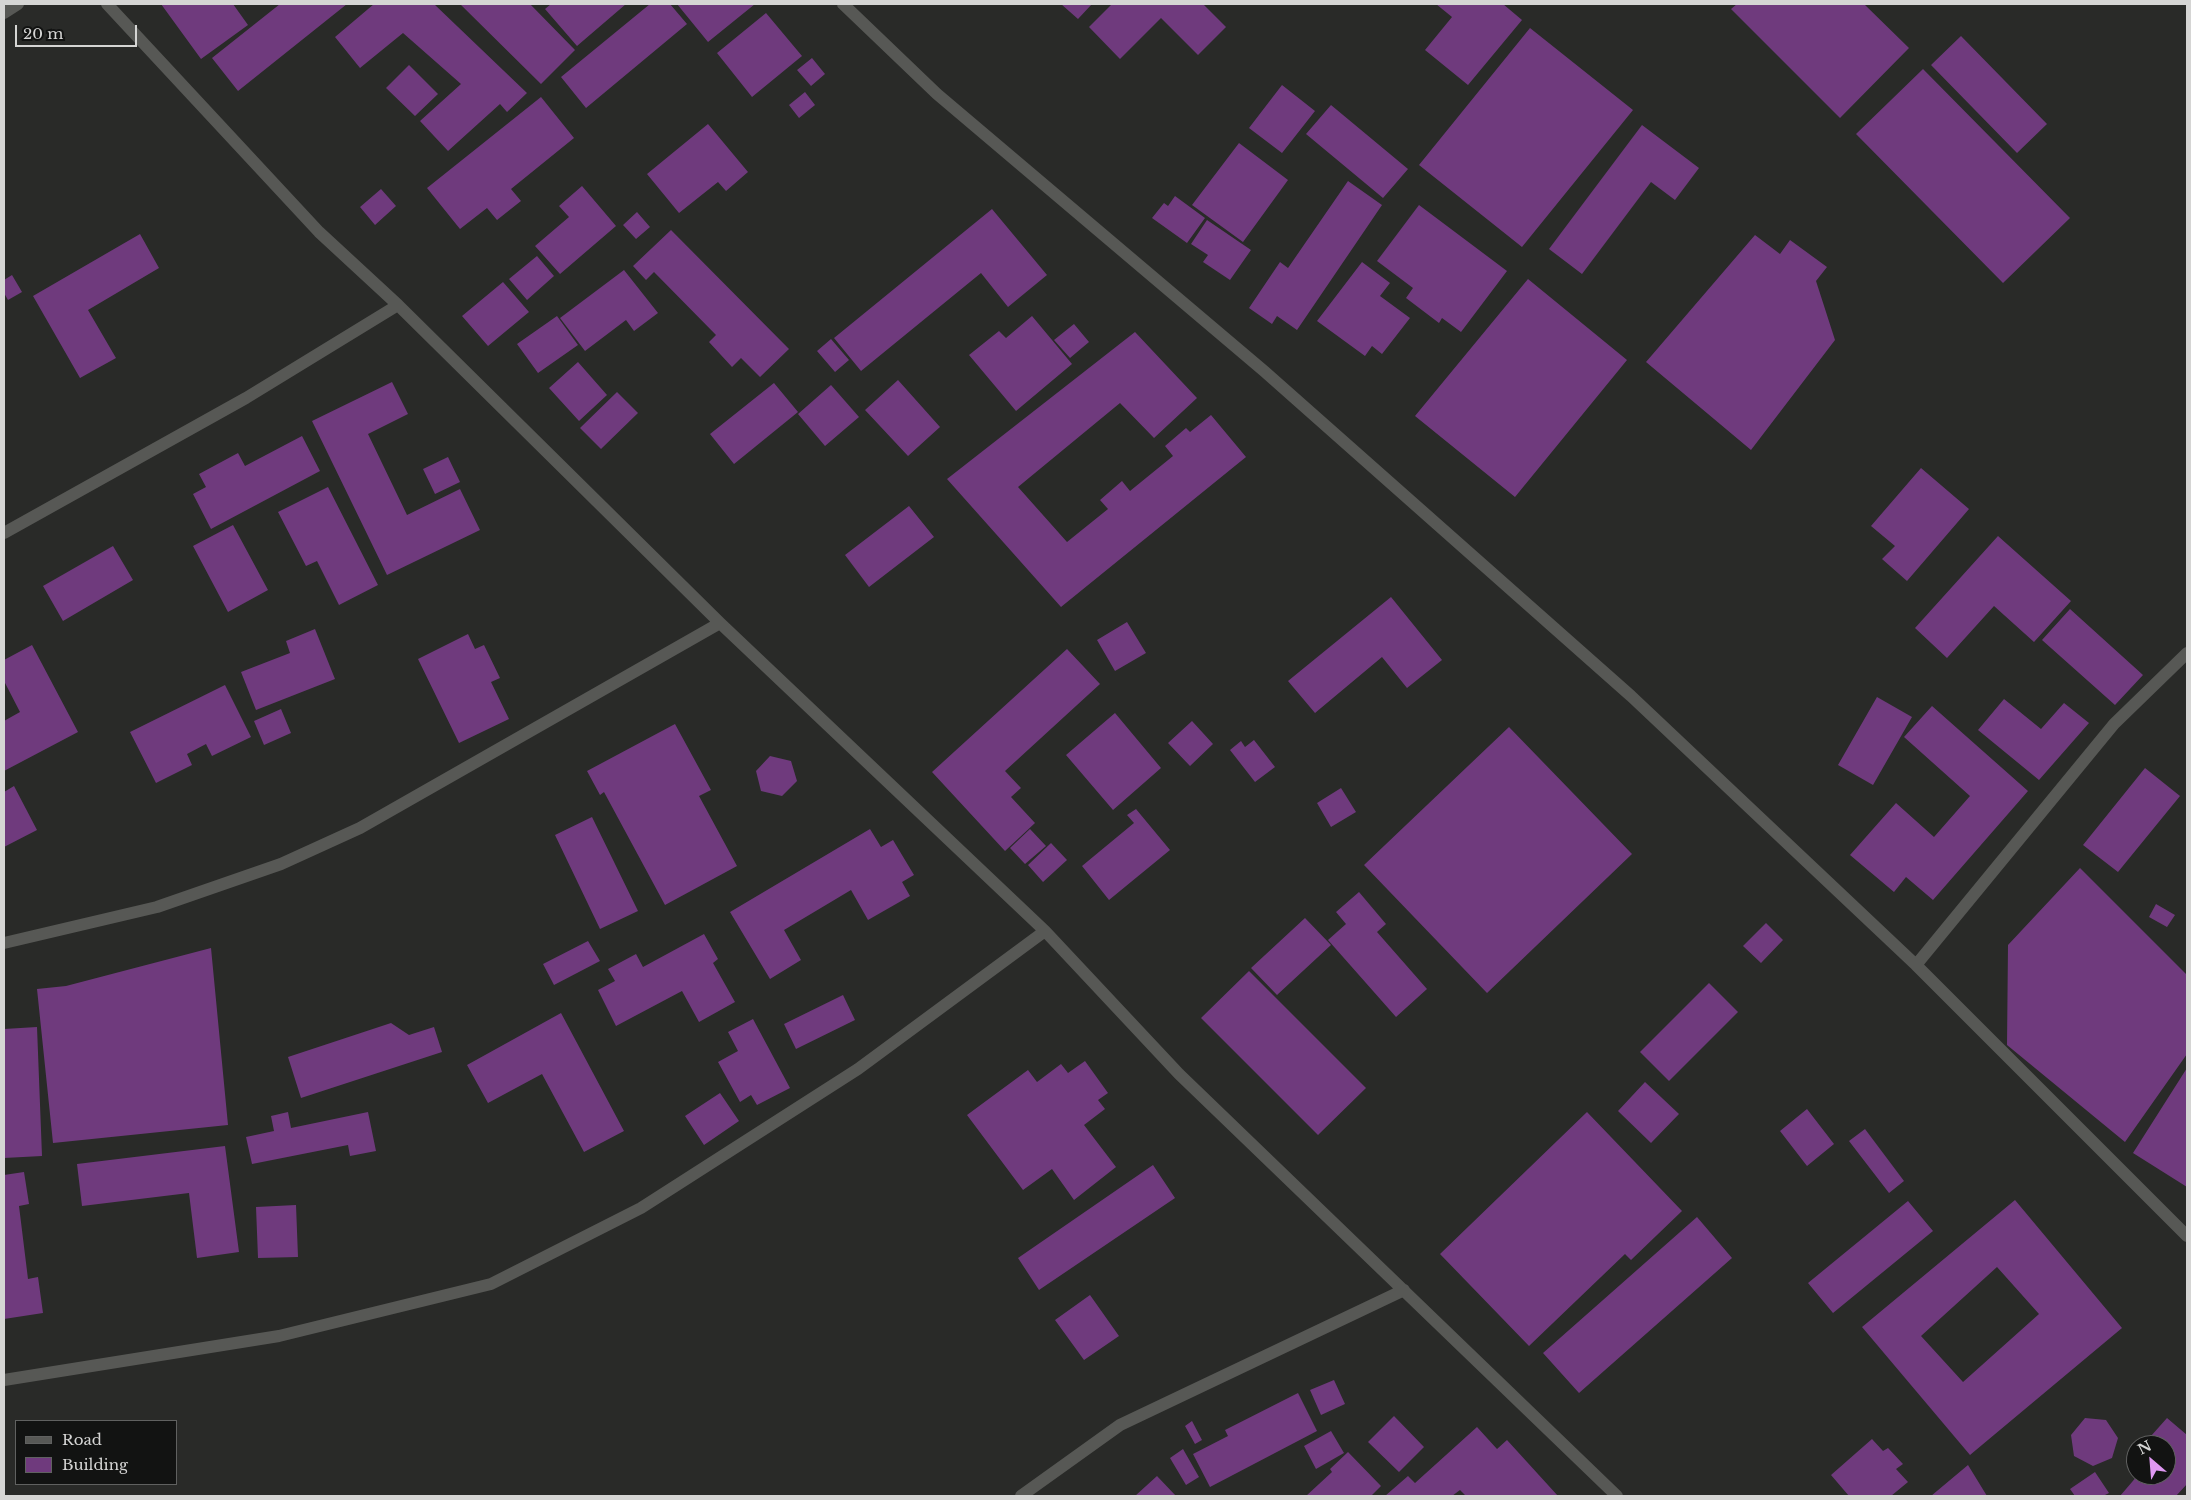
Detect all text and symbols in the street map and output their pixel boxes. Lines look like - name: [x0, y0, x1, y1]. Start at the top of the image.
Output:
- scale bar: [18, 15, 140, 47]
- text: 20 m: [23, 24, 63, 43]
- legend: [15, 1420, 178, 1485]
- text: Road: [62, 1430, 102, 1449]
- north arrow: [2126, 1435, 2176, 1485]
- text: N: [2135, 1437, 2155, 1459]
- text: Building: [62, 1455, 128, 1474]

